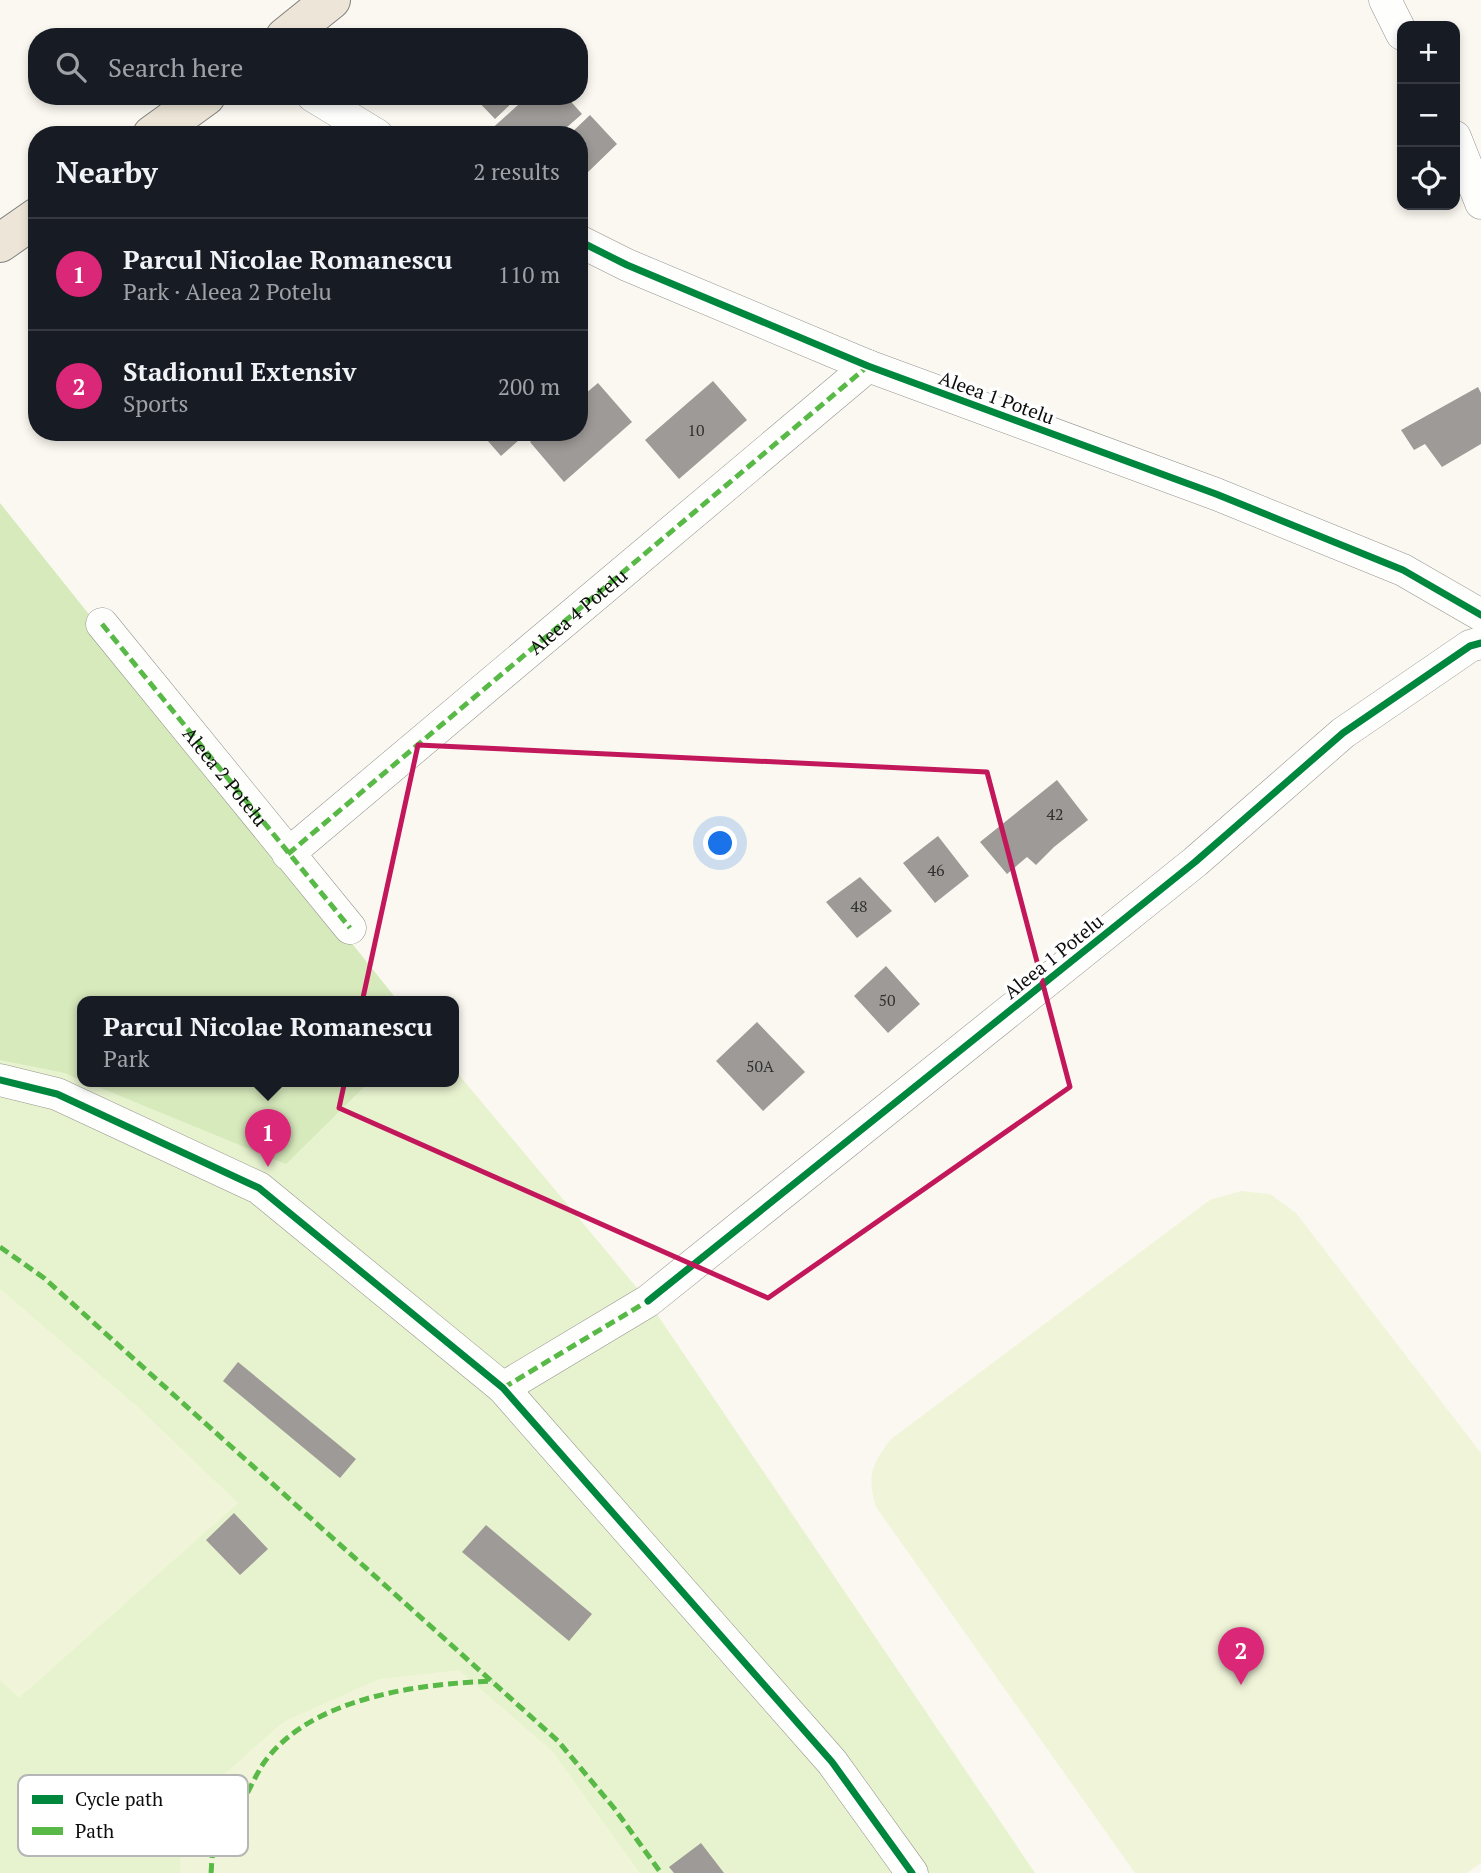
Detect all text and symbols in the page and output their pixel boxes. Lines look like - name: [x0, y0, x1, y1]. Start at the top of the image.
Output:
- map controls: [1397, 21, 1460, 210]
- button: +: [1397, 21, 1460, 84]
- search box: [28, 28, 588, 105]
- icon: search: [52, 48, 90, 86]
- text: Search here: [108, 50, 243, 84]
- button: −: [1397, 84, 1460, 147]
- button: locate: [1397, 147, 1460, 210]
- text: Nearby: [56, 152, 158, 192]
- text: 2 results: [473, 156, 560, 187]
- text: Parcul Nicolae Romanescu: [123, 242, 452, 276]
- text: 1: [73, 259, 86, 290]
- text: 110 m: [498, 259, 560, 290]
- text: Park · Aleea 2 Potelu: [123, 276, 332, 307]
- text: Stadionul Extensiv: [123, 354, 356, 388]
- street label: Aleea 1 Potelu: [936, 365, 1058, 429]
- text: 2: [73, 371, 86, 402]
- text: 200 m: [498, 371, 560, 402]
- text: Sports: [123, 388, 188, 419]
- house number: 10: [687, 419, 705, 441]
- street label: Aleea 4 Potelu: [523, 562, 632, 659]
- street label: Aleea 2 Potelu: [178, 721, 274, 831]
- house number: 42: [1046, 803, 1064, 825]
- your location: [703, 826, 737, 860]
- house number: 46: [927, 859, 945, 881]
- house number: 48: [850, 895, 868, 917]
- street label: Aleea 1 Potelu: [998, 908, 1108, 1004]
- house number: 50: [878, 989, 896, 1011]
- popup: [77, 996, 459, 1087]
- text: Parcul Nicolae Romanescu: [103, 1009, 433, 1043]
- text: Park: [103, 1043, 149, 1074]
- house number: 50A: [746, 1055, 774, 1077]
- pin: 1: [245, 1109, 291, 1167]
- pin: 2: [1218, 1627, 1264, 1685]
- legend: [18, 1775, 248, 1856]
- text: Cycle path: [75, 1786, 163, 1811]
- text: Path: [75, 1818, 114, 1843]

